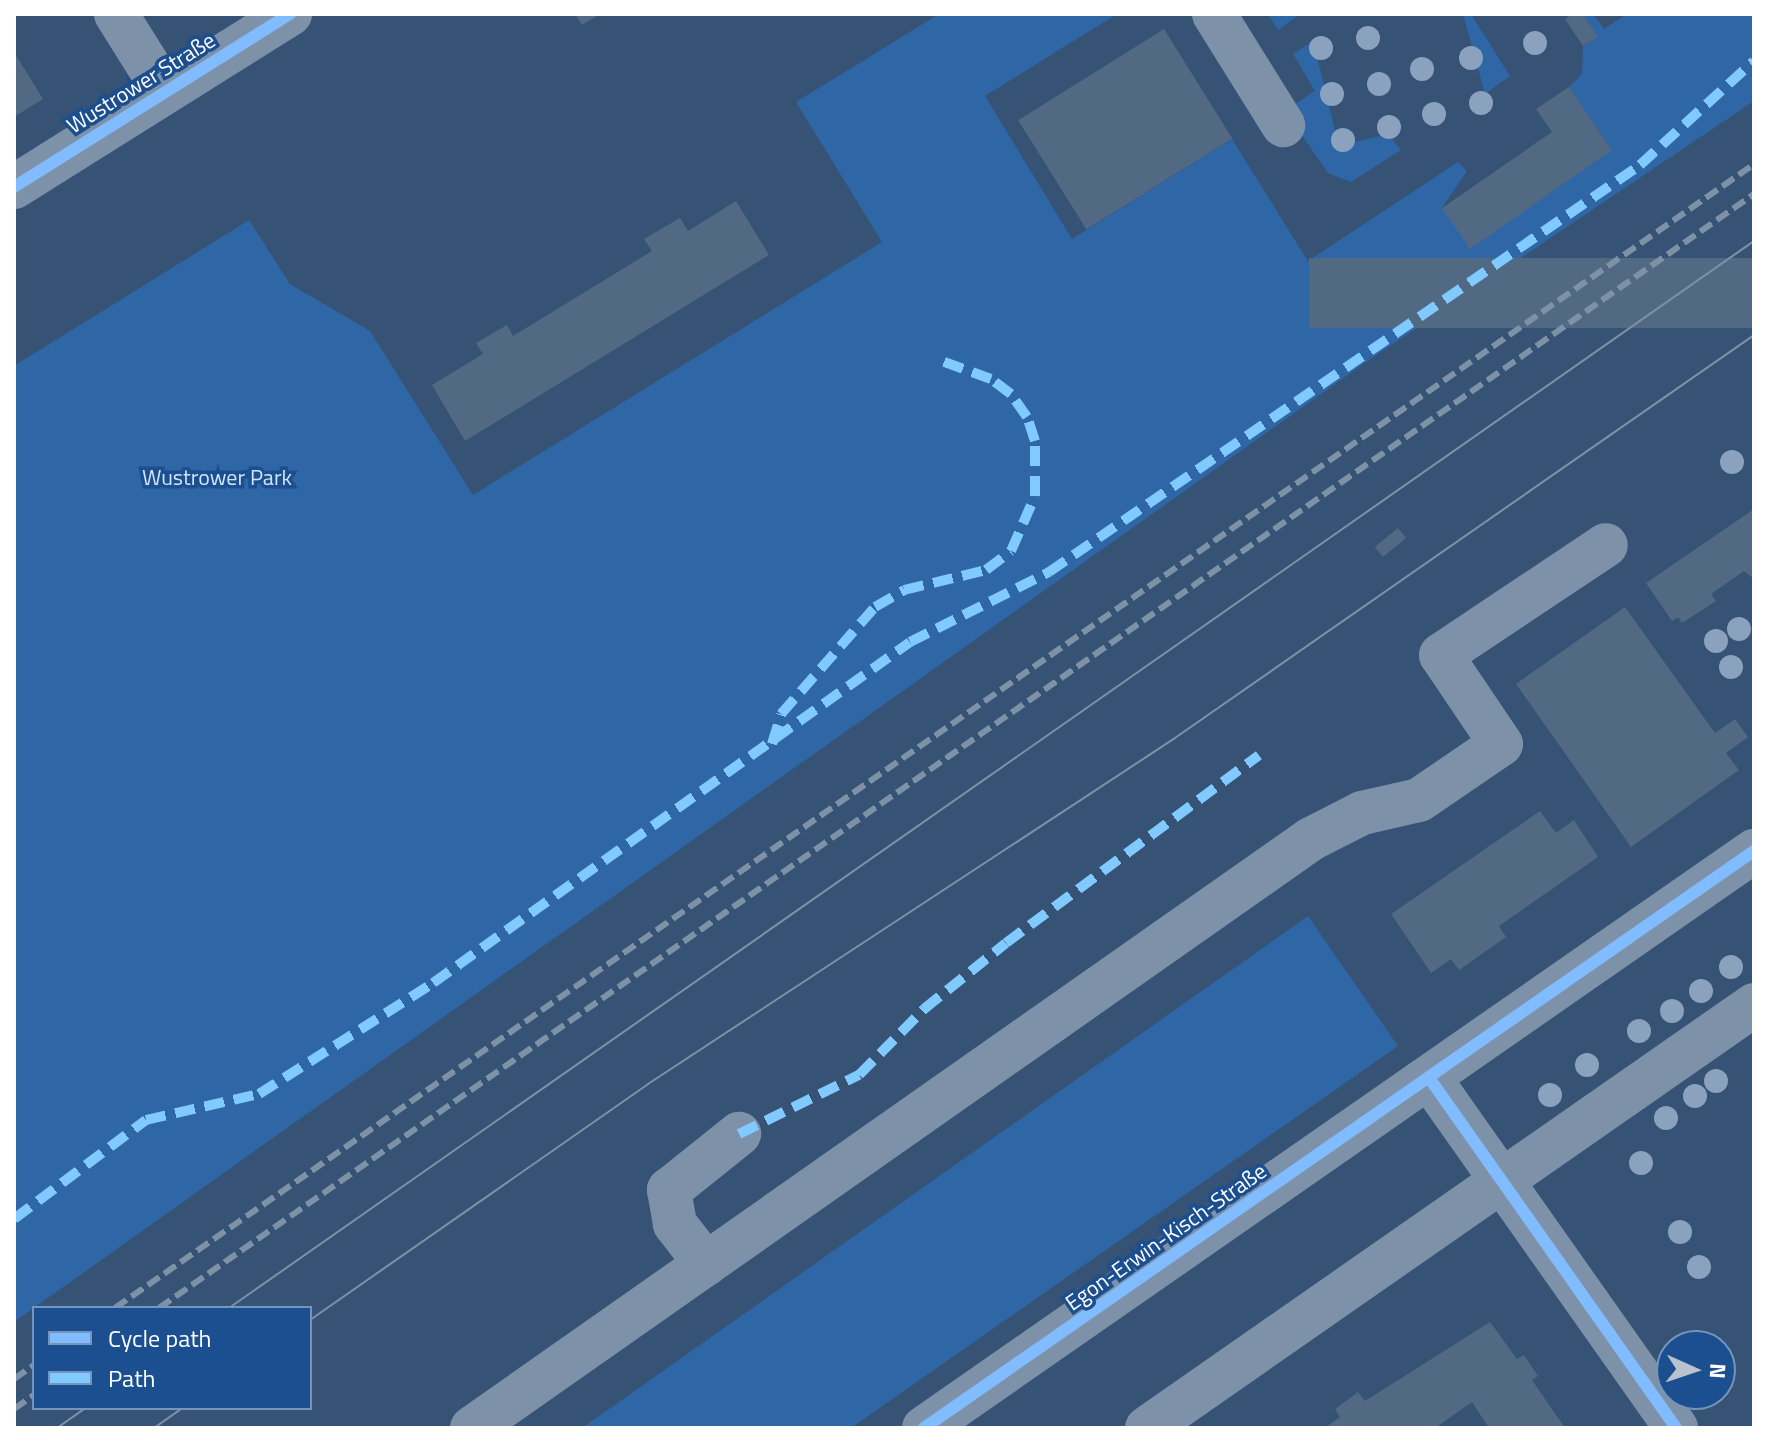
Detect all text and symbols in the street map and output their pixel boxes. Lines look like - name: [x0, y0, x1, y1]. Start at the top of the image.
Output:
- street label: Wustrower Straße: [62, 27, 220, 139]
- park label: Wustrower Park: [142, 465, 292, 491]
- street label: Egon-Erwin-Kisch-Straße: [1061, 1158, 1271, 1316]
- legend: [32, 1306, 312, 1410]
- text: Cycle path: [108, 1320, 211, 1356]
- north arrow: [1656, 1330, 1736, 1410]
- text: Path: [108, 1360, 155, 1396]
- text: N: [1701, 1363, 1735, 1380]

